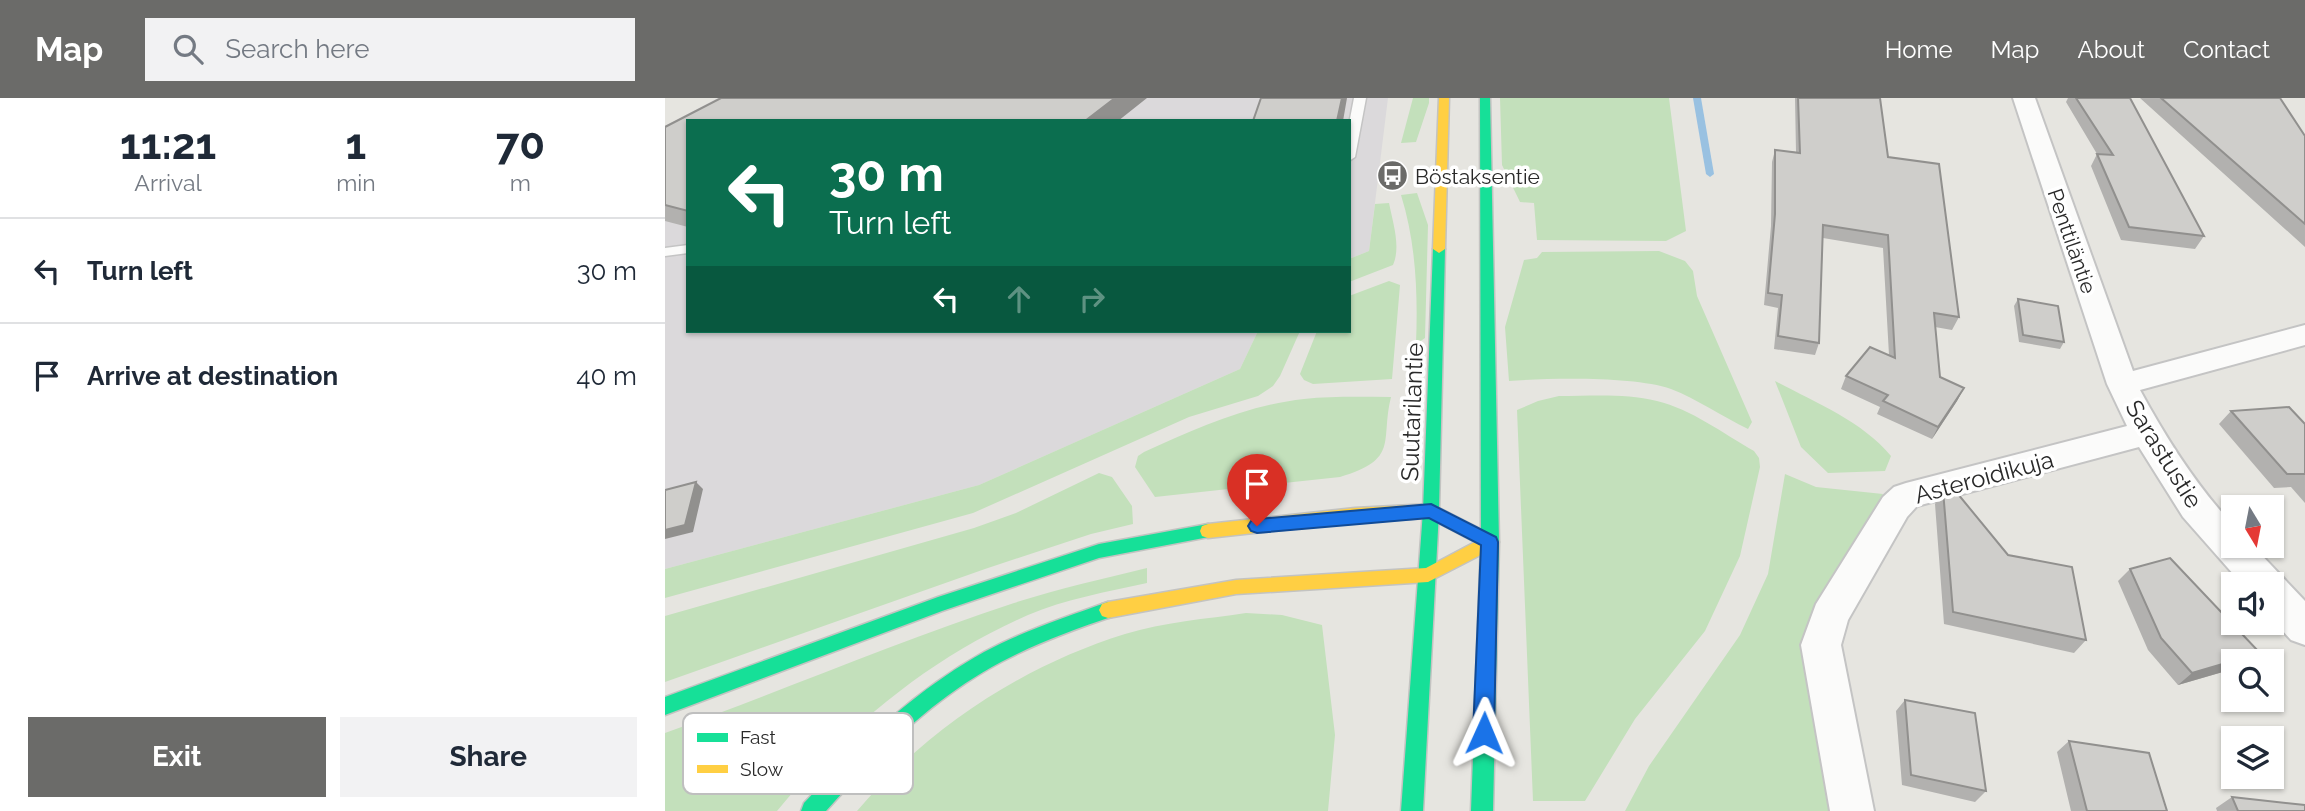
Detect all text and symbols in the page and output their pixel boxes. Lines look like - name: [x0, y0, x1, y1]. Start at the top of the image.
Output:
- search box: [145, 18, 635, 81]
- text: Map: [35, 30, 103, 69]
- icon: search: [169, 30, 207, 68]
- text: Search here: [225, 34, 370, 64]
- text: Home: [1885, 35, 1953, 64]
- text: Map: [1991, 35, 2039, 64]
- text: About: [2077, 35, 2145, 64]
- text: Contact: [2183, 35, 2270, 64]
- text: 11:21: [120, 120, 216, 169]
- text: 1: [346, 120, 366, 169]
- text: 70: [496, 120, 545, 169]
- text: 30 m: [829, 145, 944, 202]
- icon: left: [714, 147, 805, 238]
- bus stop icon: Böstaksentie: [1375, 159, 1409, 193]
- place label: Böstaksentie: [1415, 164, 1540, 189]
- text: Arrival: [134, 169, 202, 196]
- text: min: [336, 169, 376, 196]
- text: m: [510, 169, 531, 196]
- street label: Penttiläntie: [2042, 185, 2102, 297]
- text: Turn left: [829, 204, 951, 241]
- icon: left: [28, 252, 66, 290]
- text: Turn left: [87, 256, 193, 286]
- text: 30 m: [577, 256, 637, 286]
- icon: left: [927, 280, 965, 318]
- icon: ahead: [1000, 280, 1038, 318]
- icon: right: [1073, 280, 1111, 318]
- street label: Suutarilantie: [1395, 342, 1429, 482]
- icon: arrive: [28, 357, 66, 395]
- text: Arrive at destination: [87, 361, 338, 391]
- text: 40 m: [576, 361, 637, 391]
- street label: Sarastustie: [2119, 395, 2209, 513]
- street label: Asteroidikuja: [1911, 445, 2057, 509]
- pin: [1227, 454, 1287, 526]
- icon: arrive: [1238, 465, 1276, 503]
- north arrow: [2221, 495, 2284, 558]
- map controls: [2221, 495, 2284, 789]
- button: sound: [2221, 572, 2284, 635]
- button: search: [2221, 649, 2284, 712]
- position arrow: [1447, 696, 1521, 770]
- legend: [683, 713, 913, 794]
- button: Exit: [28, 717, 326, 797]
- button: Share: [340, 717, 637, 797]
- text: Fast: [740, 726, 776, 748]
- button: layers: [2221, 726, 2284, 789]
- text: Slow: [740, 758, 784, 780]

